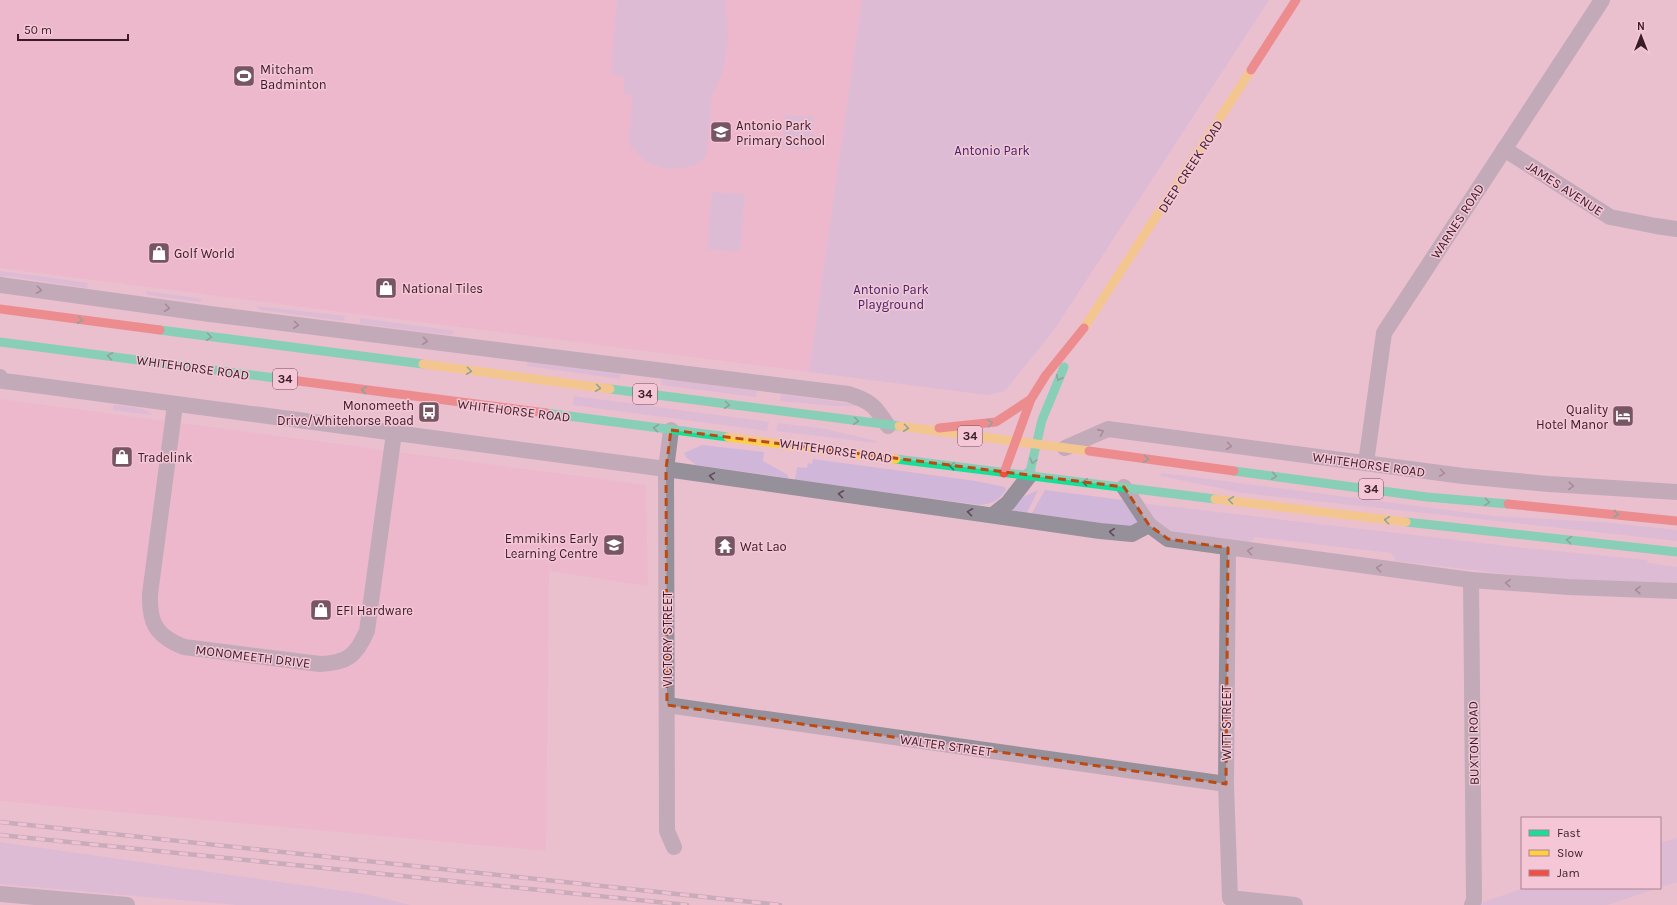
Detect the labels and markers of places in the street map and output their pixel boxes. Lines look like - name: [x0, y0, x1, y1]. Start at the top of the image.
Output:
- place label: Mitcham Badminton: [260, 62, 327, 92]
- sports icon: Mitcham Badminton: [231, 63, 257, 89]
- place label: Antonio Park Primary School: [736, 118, 825, 148]
- school or university icon: Antonio Park Primary School: [708, 119, 734, 145]
- shop icon: Golf World: [146, 240, 172, 266]
- place label: Golf World: [174, 246, 235, 261]
- shop icon: National Tiles: [373, 275, 399, 301]
- place label: National Tiles: [402, 281, 483, 296]
- place label: Monomeeth Drive/Whitehorse Road: [277, 398, 414, 428]
- bus stop icon: Monomeeth Drive/Whitehorse Road: [416, 399, 442, 425]
- place label: Quality Hotel Manor: [1536, 402, 1608, 432]
- hotel icon: Quality Hotel Manor: [1610, 403, 1636, 429]
- shop icon: Tradelink: [109, 444, 135, 470]
- place label: Tradelink: [138, 450, 192, 465]
- place label: Emmikins Early Learning Centre: [505, 531, 598, 561]
- school or university icon: Emmikins Early Learning Centre: [601, 532, 627, 558]
- temple icon: Wat Lao: [712, 533, 738, 559]
- place label: Wat Lao: [740, 539, 787, 554]
- shop icon: EFI Hardware: [308, 597, 334, 623]
- place label: EFI Hardware: [336, 603, 413, 618]

